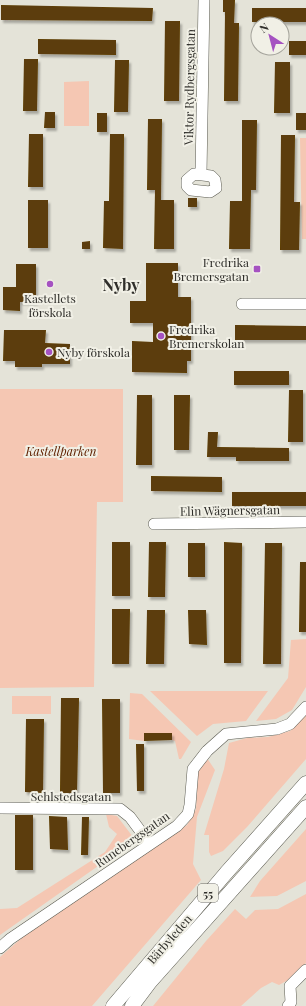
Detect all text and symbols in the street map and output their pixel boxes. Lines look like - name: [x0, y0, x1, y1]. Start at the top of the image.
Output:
- north arrow: [250, 16, 290, 56]
- text: N: [256, 19, 271, 36]
- street label: Viktor Rydbergsgatan: [180, 29, 198, 146]
- place label: Fredrika Bremersgatan: [173, 254, 249, 284]
- marker: Fredrika Bremersgatan: [252, 264, 262, 274]
- district label: Nyby: [102, 274, 140, 295]
- marker: Kastellets förskola: [45, 279, 55, 289]
- place label: Kastellets förskola: [24, 290, 76, 320]
- place label: Fredrika Bremerskolan: [169, 321, 244, 351]
- marker: Fredrika Bremerskolan: [156, 331, 166, 341]
- place label: Nyby förskola: [57, 344, 130, 360]
- marker: Nyby förskola: [44, 347, 54, 357]
- park label: Kastellparken: [25, 443, 96, 459]
- street label: Elin Wägnersgatan: [180, 501, 280, 519]
- street label: Sehlstedsgatan: [31, 788, 111, 804]
- street label: Runebergsgatan: [92, 807, 172, 871]
- road number: 55: [198, 884, 218, 902]
- street label: Bärbyleden: [143, 911, 195, 967]

